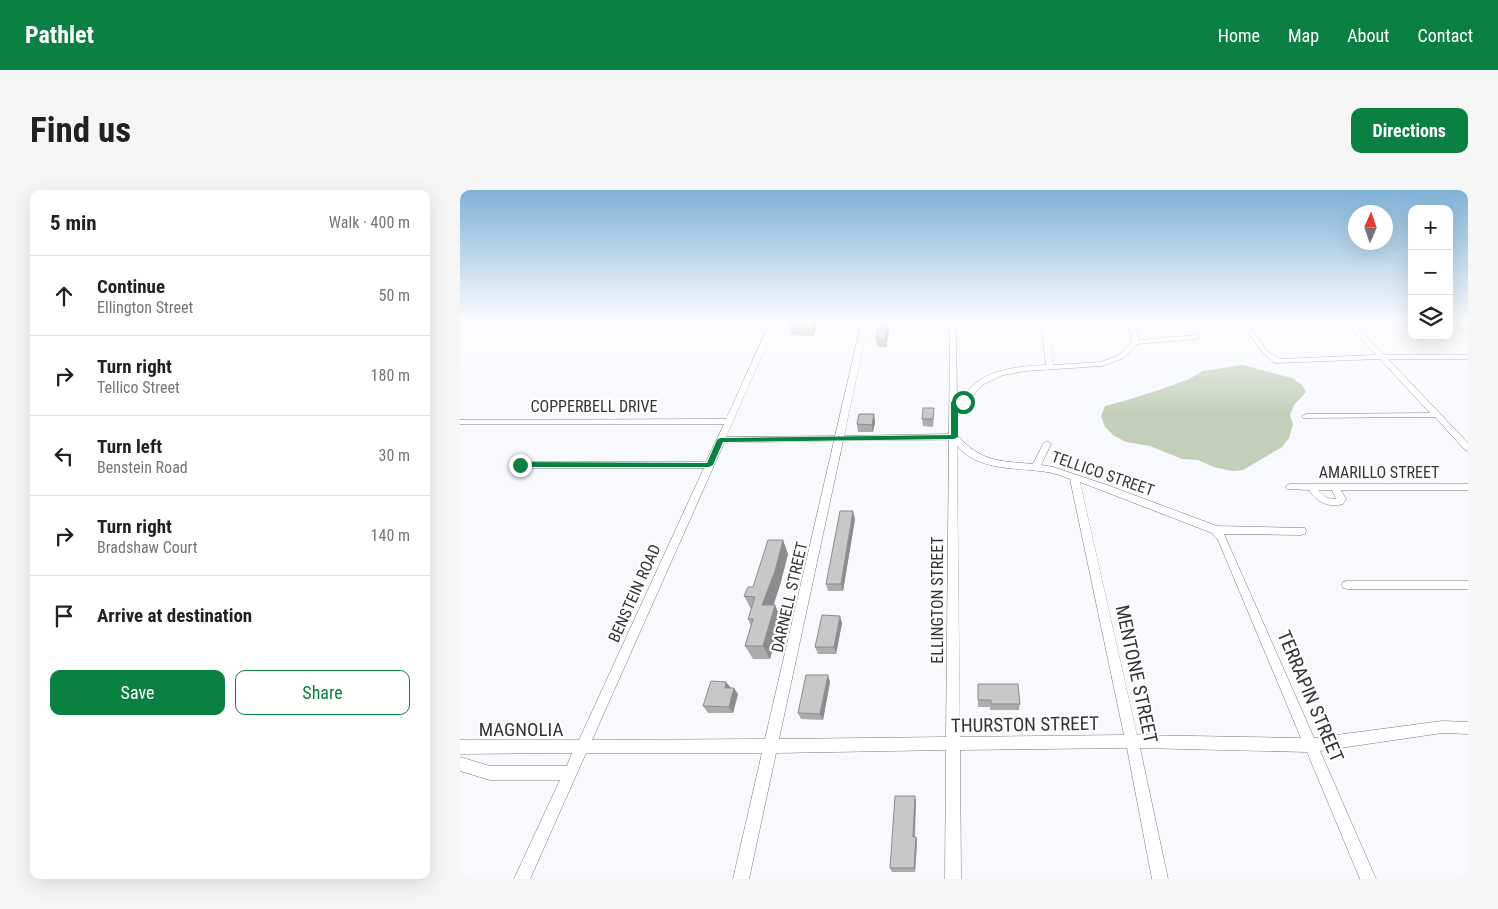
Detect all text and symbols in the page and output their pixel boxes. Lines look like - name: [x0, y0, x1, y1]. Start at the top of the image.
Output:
- text: Pathlet: [25, 21, 94, 49]
- text: Home: [1218, 25, 1260, 46]
- text: Map: [1288, 25, 1319, 46]
- text: About: [1347, 25, 1389, 46]
- text: Contact: [1417, 25, 1473, 46]
- button: Directions: [1351, 108, 1468, 153]
- text: Find us: [30, 110, 131, 151]
- north arrow: [1348, 205, 1393, 250]
- map controls: [1408, 205, 1453, 340]
- button: +: [1408, 205, 1453, 250]
- text: 5 min: [50, 211, 97, 235]
- text: Walk · 400 m: [329, 213, 410, 232]
- button: −: [1408, 250, 1453, 295]
- text: Continue: [97, 275, 165, 298]
- icon: ahead: [50, 282, 78, 310]
- text: 50 m: [378, 286, 410, 305]
- button: layers: [1408, 295, 1453, 340]
- text: Ellington Street: [97, 298, 193, 317]
- text: Turn right: [97, 355, 172, 378]
- icon: right: [50, 362, 78, 390]
- text: 180 m: [371, 366, 410, 385]
- text: Tellico Street: [97, 378, 180, 397]
- route start: [952, 391, 975, 414]
- street label: COPPERBELL DRIVE: [531, 397, 658, 416]
- text: Turn left: [97, 435, 162, 458]
- icon: left: [50, 442, 78, 470]
- text: 30 m: [378, 446, 410, 465]
- street label: TELLICO STREET: [1049, 447, 1157, 500]
- route end: [509, 454, 532, 477]
- text: Benstein Road: [97, 458, 188, 477]
- street label: AMARILLO STREET: [1319, 463, 1439, 482]
- text: Turn right: [97, 515, 172, 538]
- icon: right: [50, 522, 78, 550]
- text: 140 m: [371, 526, 410, 545]
- street label: ELLINGTON STREET: [928, 536, 947, 664]
- text: Bradshaw Court: [97, 538, 198, 557]
- street label: DARNELL STREET: [768, 540, 811, 654]
- street label: BENSTEIN ROAD: [604, 541, 665, 645]
- icon: arrive: [50, 602, 78, 630]
- street label: MENTONE STREET: [1111, 603, 1162, 745]
- text: Arrive at destination: [97, 604, 252, 627]
- street label: TERRAPIN STREET: [1272, 627, 1349, 766]
- button: Save: [50, 670, 225, 715]
- button: Share: [235, 670, 410, 715]
- street label: THURSTON STREET: [951, 712, 1099, 737]
- street label: MAGNOLIA: [479, 718, 563, 741]

